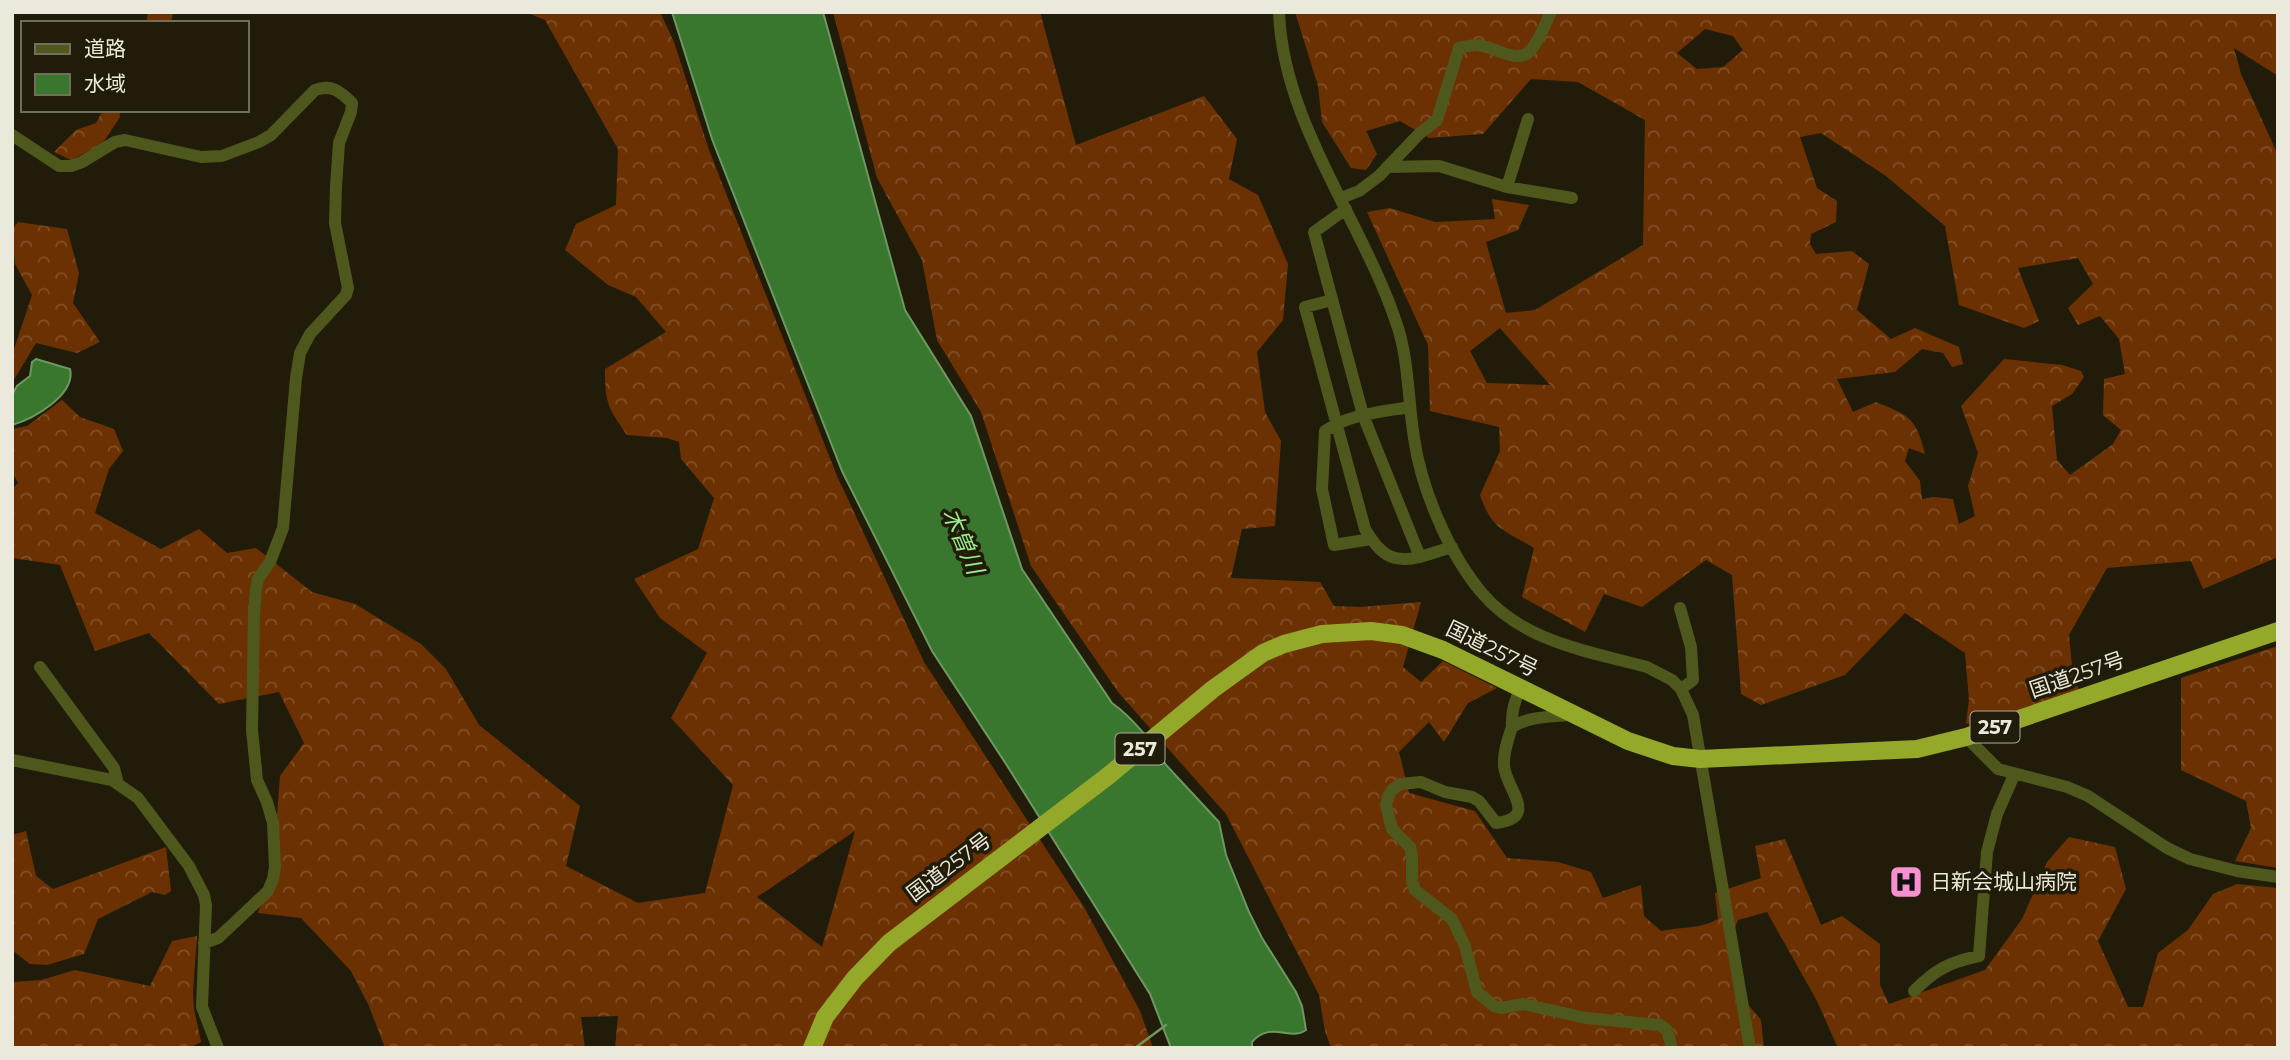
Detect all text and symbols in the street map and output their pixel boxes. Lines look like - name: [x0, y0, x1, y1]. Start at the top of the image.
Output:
- legend: [21, 21, 248, 112]
- text: 道路: [84, 36, 126, 61]
- text: 水域: [84, 71, 126, 96]
- water label: 木曽川: [937, 504, 991, 581]
- street label: 国道257号: [1442, 616, 1542, 681]
- street label: 国道257号: [2026, 647, 2128, 702]
- road number: 257: [1970, 712, 2020, 742]
- road number: 257: [1116, 734, 1164, 764]
- street label: 国道257号: [902, 827, 996, 906]
- hospital icon: 日新会城山病院: [1887, 863, 1925, 901]
- place label: 日新会城山病院: [1930, 869, 2077, 894]

